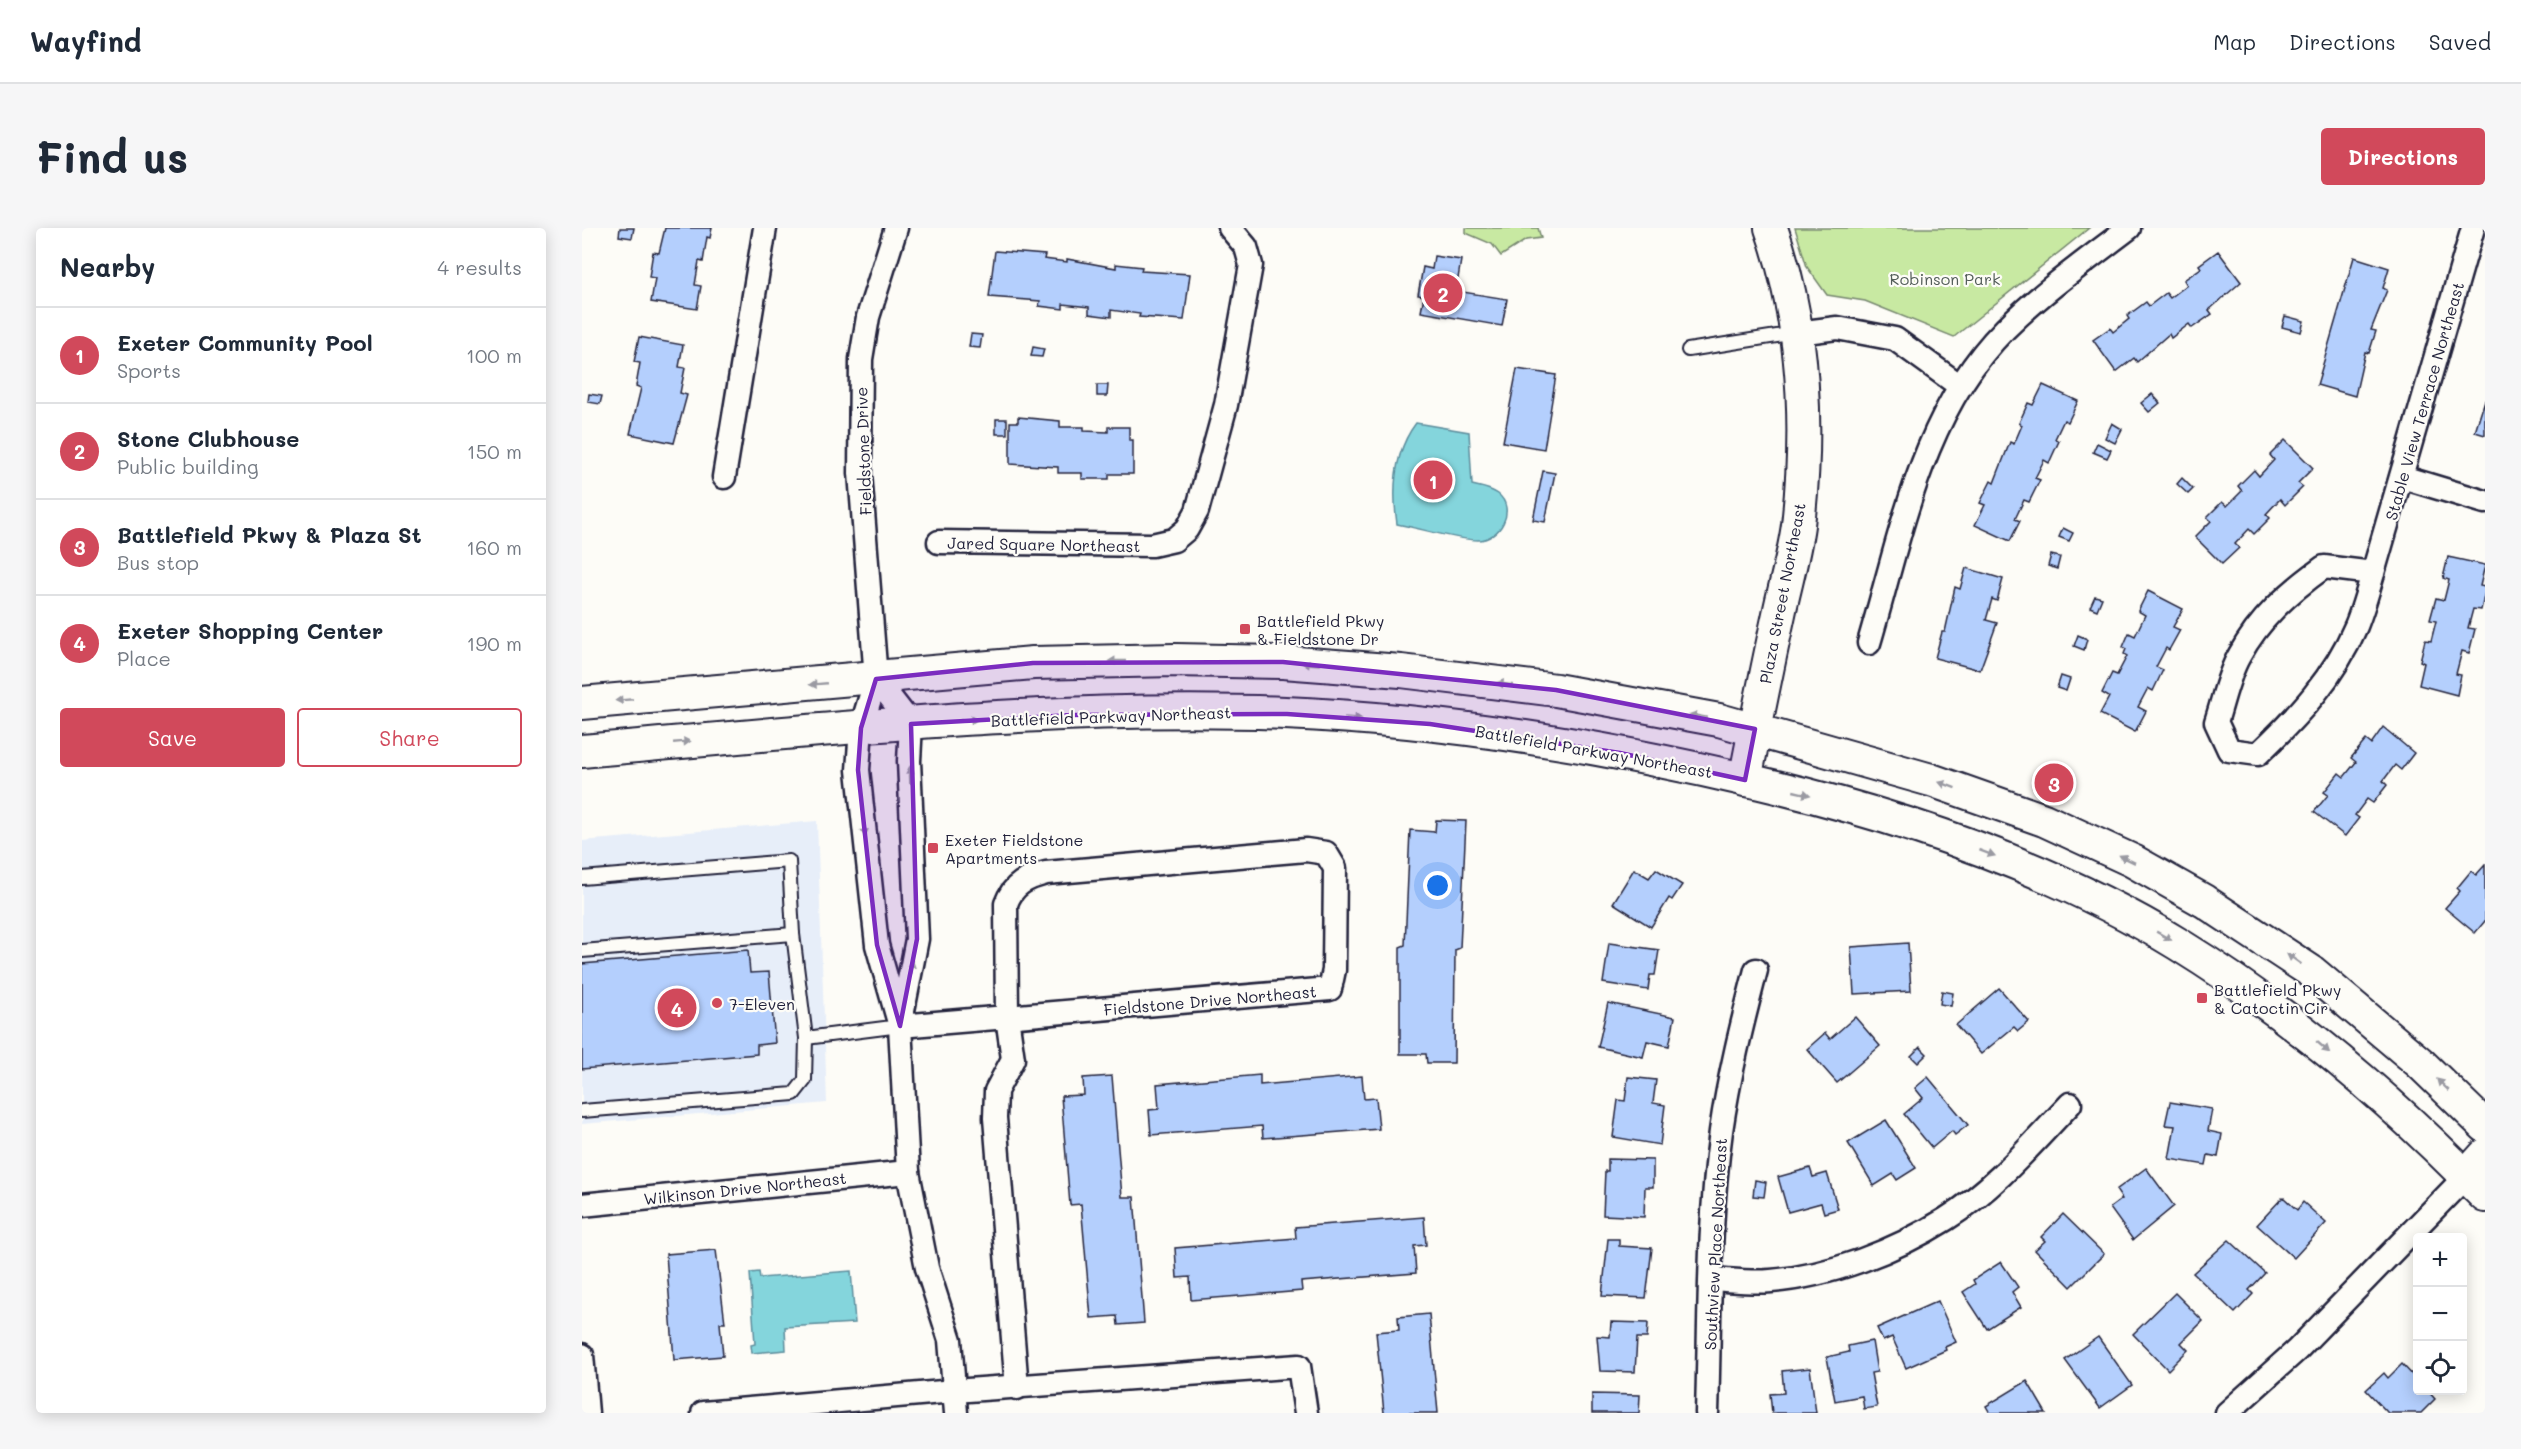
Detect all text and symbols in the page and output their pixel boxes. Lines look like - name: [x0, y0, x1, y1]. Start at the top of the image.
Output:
- text: Wayfind: [30, 23, 141, 59]
- text: Map: [2213, 28, 2256, 55]
- text: Directions: [2289, 28, 2396, 55]
- text: Saved: [2429, 28, 2491, 55]
- button: Directions: [2321, 128, 2485, 185]
- text: Find us: [36, 129, 188, 184]
- text: Nearby: [60, 250, 155, 284]
- text: 4 results: [437, 254, 522, 280]
- park label: Robinson Park: [1889, 268, 2001, 289]
- pin: 2: [1424, 270, 1462, 316]
- street label: Stable View Terrace Northeast: [2380, 279, 2468, 523]
- text: Exeter Community Pool: [117, 328, 373, 357]
- text: 1: [75, 342, 84, 368]
- text: 100 m: [466, 342, 522, 368]
- text: Sports: [117, 357, 181, 383]
- street label: Fieldstone Drive: [850, 386, 876, 516]
- text: Stone Clubhouse: [117, 424, 299, 453]
- text: 2: [74, 438, 85, 464]
- text: 150 m: [467, 438, 522, 464]
- text: Public building: [117, 453, 259, 479]
- pin: 1: [1414, 458, 1452, 502]
- street label: Plaza Street Northeast: [1754, 501, 1810, 685]
- text: Battlefield Pkwy & Plaza St: [117, 520, 422, 549]
- street label: Jared Square Northeast: [947, 532, 1141, 556]
- text: 3: [74, 534, 86, 560]
- text: 160 m: [466, 534, 522, 560]
- text: Bus stop: [117, 549, 199, 575]
- place label: Battlefield Pkwy & Fieldstone Dr: [1257, 610, 1384, 649]
- text: Exeter Shopping Center: [117, 616, 383, 645]
- marker: Battlefield Pkwy & Fieldstone Dr: [1238, 622, 1252, 636]
- text: 4: [73, 630, 86, 656]
- text: 190 m: [467, 630, 522, 656]
- text: Place: [117, 645, 171, 671]
- one-way arrow: [1107, 657, 1126, 666]
- one-way arrow: [1302, 660, 1321, 669]
- one-way arrow: [809, 679, 828, 688]
- one-way arrow: [1496, 679, 1515, 688]
- one-way arrow: [614, 695, 633, 705]
- street label: Battlefield Parkway Northeast: [990, 701, 1232, 731]
- button: Save: [60, 708, 285, 767]
- button: Share: [297, 708, 522, 767]
- one-way arrow: [1688, 711, 1707, 720]
- one-way arrow: [1343, 713, 1362, 722]
- one-way arrow: [960, 716, 979, 725]
- street label: Battlefield Parkway Northeast: [1474, 720, 1714, 782]
- one-way arrow: [673, 738, 692, 747]
- pin: 3: [2034, 760, 2074, 806]
- one-way arrow: [905, 765, 914, 784]
- one-way arrow: [1938, 780, 1956, 790]
- one-way arrow: [1793, 789, 1811, 799]
- one-way arrow: [860, 818, 869, 837]
- place label: Exeter Fieldstone Apartments: [945, 829, 1083, 868]
- marker: Exeter Fieldstone Apartments: [926, 841, 940, 855]
- one-way arrow: [1978, 849, 1996, 859]
- one-way arrow: [2119, 854, 2136, 863]
- your location: [1423, 871, 1452, 900]
- one-way arrow: [2155, 930, 2172, 940]
- one-way arrow: [2286, 954, 2302, 965]
- one-way arrow: [907, 959, 916, 978]
- place label: Battlefield Pkwy & Catoctin Cir: [2214, 979, 2341, 1018]
- street label: Fieldstone Drive Northeast: [1103, 980, 1317, 1020]
- pin: 4: [658, 986, 697, 1030]
- marker: Battlefield Pkwy & Catoctin Cir: [2195, 991, 2209, 1005]
- place label: 7-Eleven: [729, 993, 795, 1014]
- marker: 7-Eleven: [710, 996, 724, 1010]
- one-way arrow: [2315, 1040, 2330, 1053]
- one-way arrow: [2435, 1078, 2450, 1092]
- street label: Southview Place Northeast: [1699, 1137, 1731, 1351]
- street label: Wilkinson Drive Northeast: [642, 1167, 848, 1209]
- map controls: [2413, 1233, 2467, 1395]
- button: +: [2413, 1233, 2467, 1287]
- button: −: [2413, 1287, 2467, 1341]
- button: locate: [2413, 1341, 2467, 1395]

